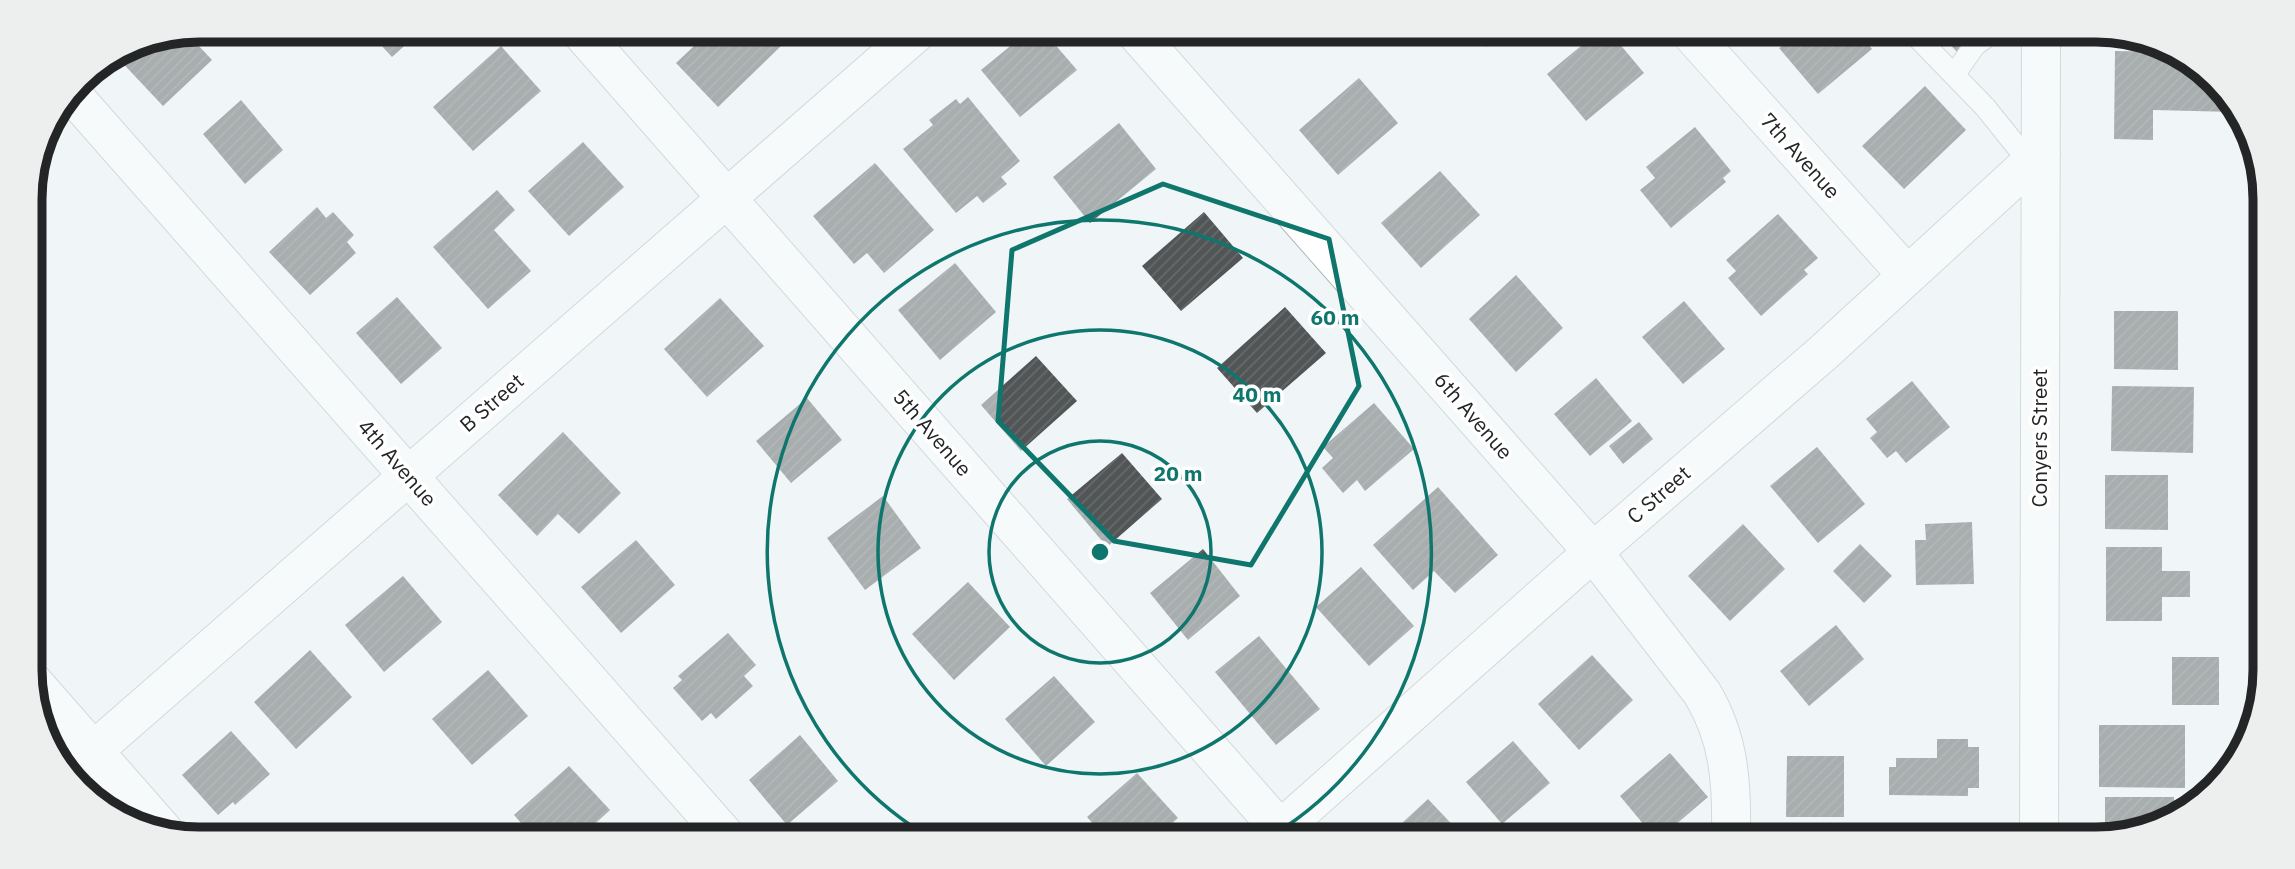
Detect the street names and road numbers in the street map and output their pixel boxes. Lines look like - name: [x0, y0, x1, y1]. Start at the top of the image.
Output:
- street label: 7th Avenue: [1755, 106, 1847, 204]
- street label: 6th Avenue: [1428, 366, 1519, 465]
- street label: B Street: [453, 367, 529, 438]
- street label: Conyers Street: [2025, 369, 2053, 507]
- street label: 5th Avenue: [887, 383, 978, 482]
- street label: 4th Avenue: [352, 413, 443, 512]
- street label: C Street: [1621, 459, 1696, 530]

